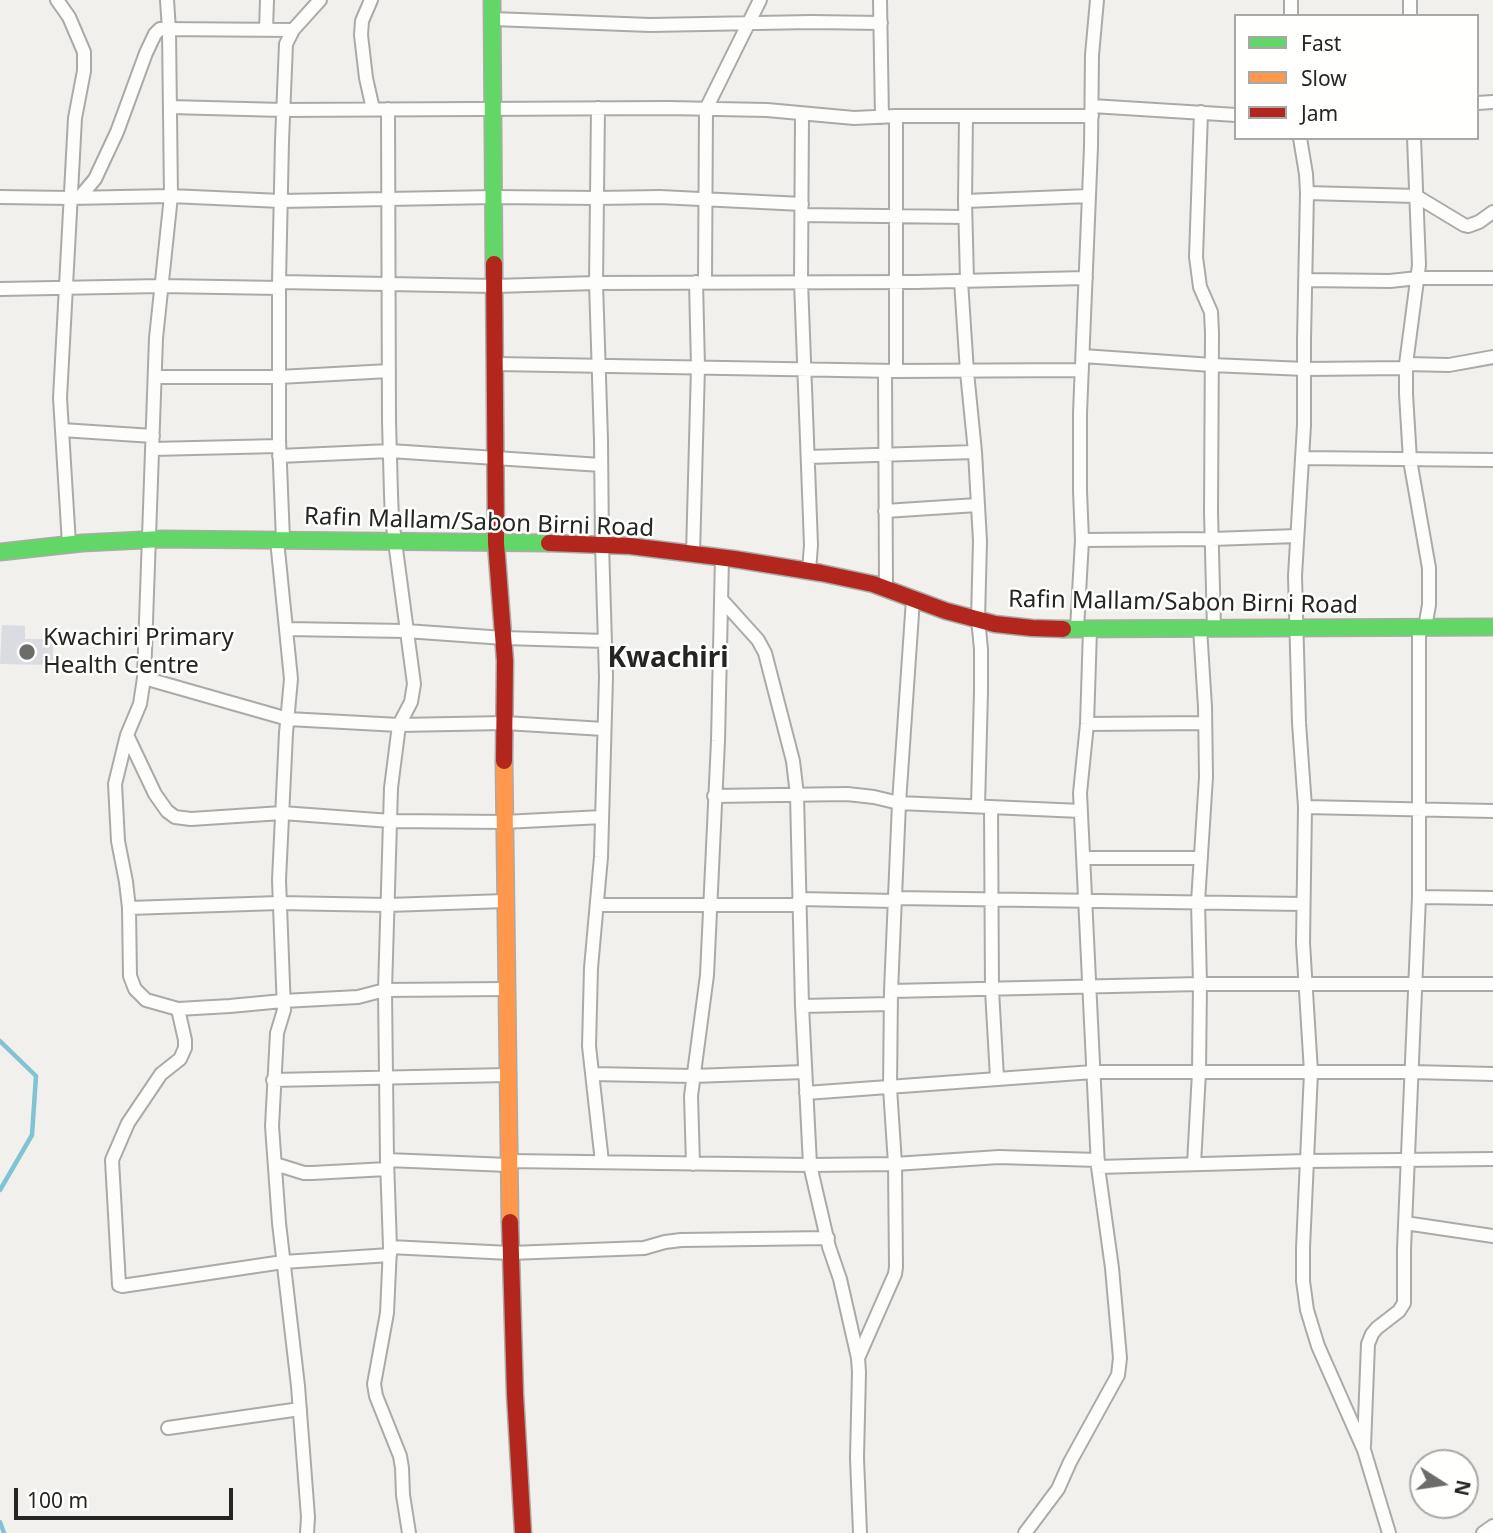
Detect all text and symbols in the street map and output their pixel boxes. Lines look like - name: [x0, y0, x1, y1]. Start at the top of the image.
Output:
- legend: [1234, 14, 1479, 140]
- text: Fast: [1301, 29, 1341, 57]
- text: Slow: [1301, 64, 1347, 92]
- text: Jam: [1301, 99, 1338, 127]
- street label: Rafin Mallam/Sabon Birni Road: [304, 503, 654, 543]
- street label: Rafin Mallam/Sabon Birni Road: [1008, 586, 1358, 620]
- place label: Kwachiri Primary Health Centre: [43, 624, 234, 680]
- marker: Kwachiri Primary Health Centre: [17, 642, 37, 662]
- district label: Kwachiri: [607, 642, 729, 676]
- north arrow: [1409, 1449, 1479, 1519]
- scale bar: [18, 1474, 236, 1518]
- text: N: [1448, 1478, 1477, 1498]
- text: 100 m: [27, 1486, 88, 1514]

